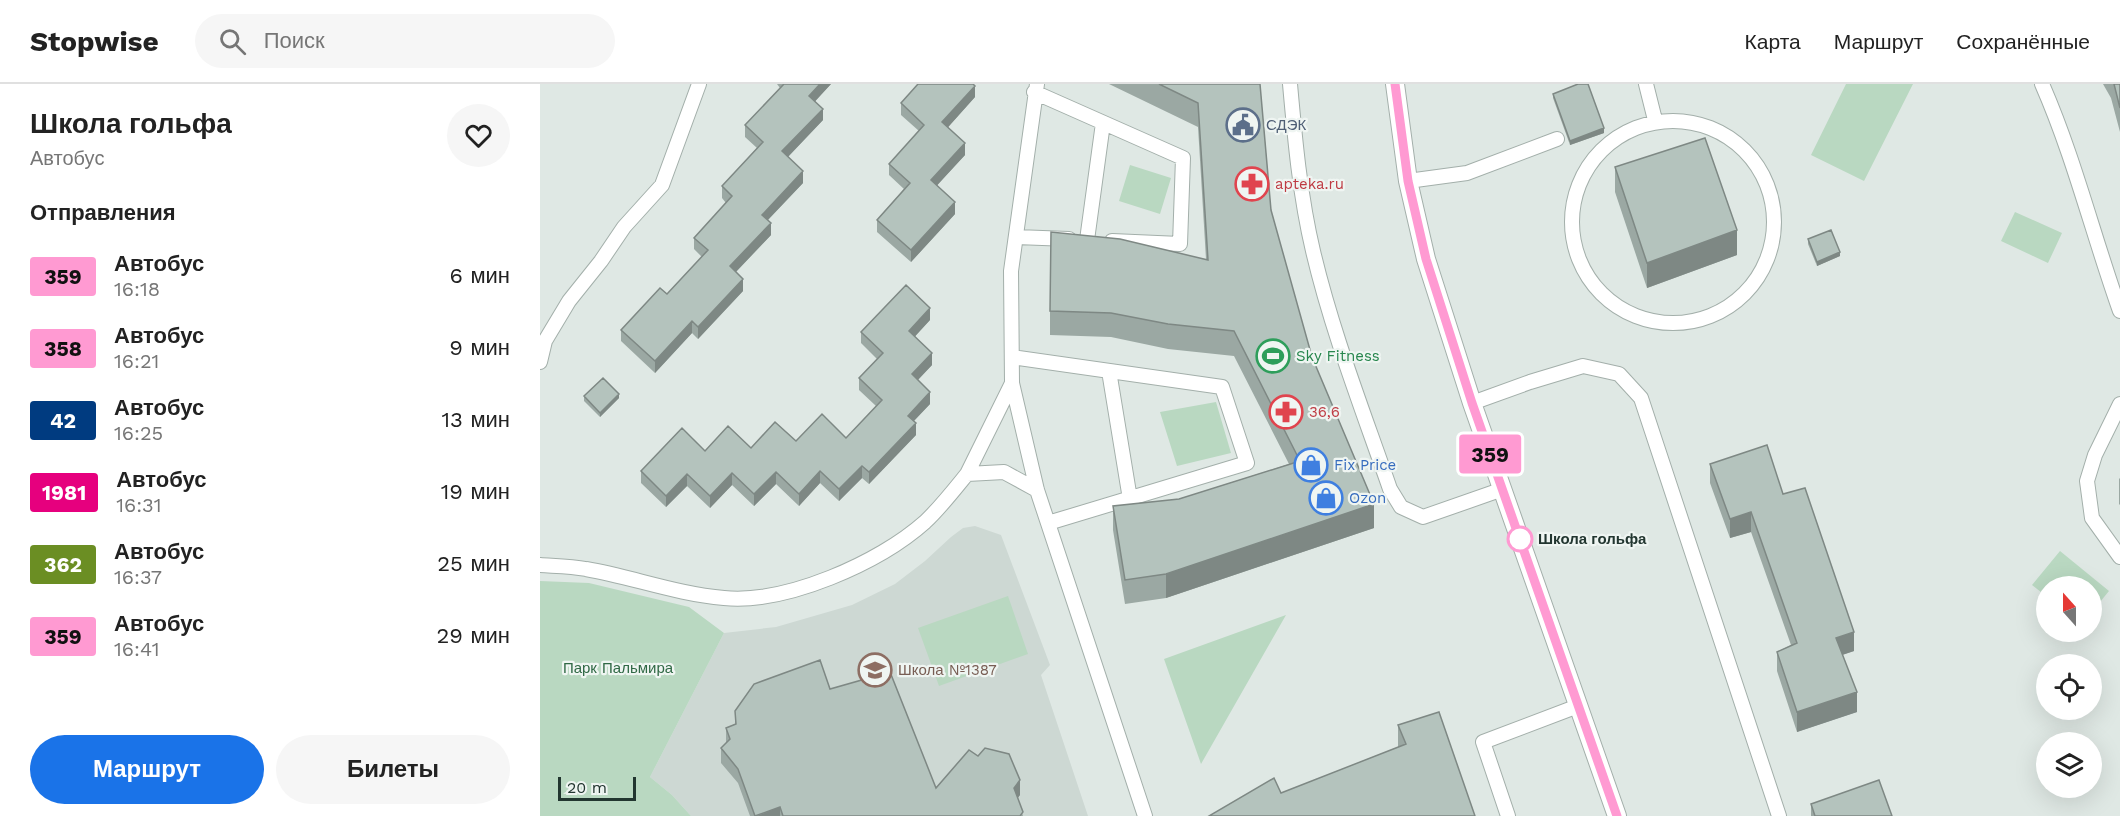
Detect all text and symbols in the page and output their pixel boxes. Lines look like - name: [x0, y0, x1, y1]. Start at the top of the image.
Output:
- search box: [195, 14, 615, 68]
- text: Stopwise: [30, 25, 159, 58]
- icon: search: [216, 25, 249, 58]
- text: Поиск: [264, 28, 325, 53]
- text: Карта: [1745, 29, 1801, 54]
- text: Маршрут: [1834, 29, 1923, 54]
- text: Сохранённые: [1956, 29, 2090, 54]
- button: heart: [447, 104, 510, 167]
- text: Школа гольфа: [30, 107, 232, 140]
- public building icon: СДЭК: [1225, 107, 1261, 143]
- place label: СДЭК: [1266, 116, 1306, 134]
- text: Автобус: [30, 146, 104, 170]
- pharmacy icon: apteka.ru: [1234, 166, 1270, 202]
- place label: apteka.ru: [1275, 175, 1344, 193]
- text: Отправления: [30, 200, 176, 225]
- text: Автобус: [114, 251, 204, 276]
- text: 6 мин: [450, 263, 510, 288]
- text: 359: [44, 264, 82, 289]
- text: 16:18: [114, 277, 160, 301]
- text: Автобус: [114, 323, 204, 348]
- text: 9 мин: [449, 335, 510, 360]
- text: 358: [44, 336, 82, 361]
- sports icon: Sky Fitness: [1255, 338, 1291, 374]
- place label: Sky Fitness: [1296, 347, 1380, 365]
- text: 16:21: [114, 349, 159, 373]
- pharmacy icon: 36,6: [1268, 394, 1304, 430]
- text: Автобус: [114, 395, 204, 420]
- place label: 36,6: [1309, 403, 1340, 421]
- text: 13 мин: [442, 407, 510, 432]
- text: 42: [50, 408, 76, 433]
- text: 16:25: [114, 421, 163, 445]
- line badge: 359: [1456, 434, 1524, 473]
- text: 359: [1471, 442, 1509, 467]
- shop icon: Fix Price: [1293, 447, 1329, 483]
- place label: Fix Price: [1334, 456, 1396, 474]
- text: Автобус: [116, 467, 207, 492]
- text: 19 мин: [441, 479, 510, 504]
- text: 1981: [42, 480, 86, 505]
- shop icon: Ozon: [1308, 480, 1344, 516]
- place label: Ozon: [1349, 489, 1386, 507]
- text: 16:31: [116, 493, 162, 517]
- marker: Школа гольфа: [1507, 526, 1533, 552]
- place label: Школа гольфа: [1538, 530, 1647, 548]
- text: Автобус: [114, 539, 204, 564]
- text: 25 мин: [437, 551, 510, 576]
- text: 362: [44, 552, 82, 577]
- text: 16:37: [114, 565, 162, 589]
- north arrow: [2036, 576, 2102, 642]
- map controls: [2036, 576, 2102, 798]
- text: Автобус: [114, 611, 204, 636]
- text: 29 мин: [437, 623, 510, 648]
- text: 359: [44, 624, 82, 649]
- text: 16:41: [114, 637, 160, 661]
- school or university icon: Школа №1387: [857, 652, 893, 688]
- button: locate: [2036, 654, 2102, 720]
- park label: Парк Пальмира: [563, 659, 674, 677]
- place label: Школа №1387: [898, 661, 997, 679]
- button: layers: [2036, 732, 2102, 798]
- button: Маршрут: [30, 735, 264, 804]
- button: Билеты: [276, 735, 510, 804]
- scale bar: [558, 774, 636, 802]
- text: 20 m: [567, 778, 607, 797]

